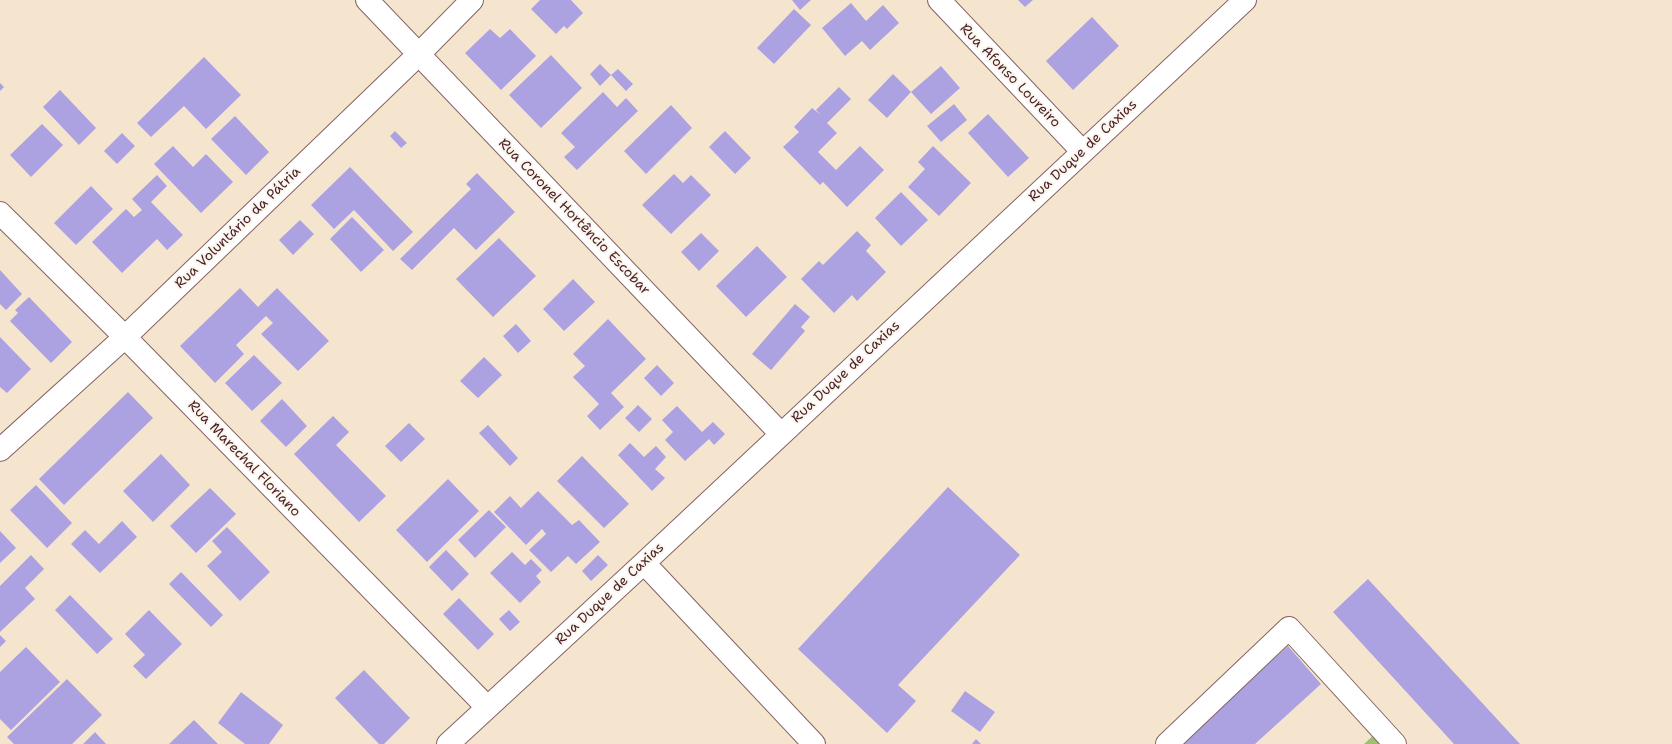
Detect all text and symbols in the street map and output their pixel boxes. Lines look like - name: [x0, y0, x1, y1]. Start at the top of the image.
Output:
- street label: Rua Afonso Loureiro: [956, 21, 1064, 131]
- street label: Rua Duque de Caxias: [1025, 96, 1141, 206]
- street label: Rua Coronel Hortêncio Escobar: [495, 135, 653, 299]
- street label: Rua Voluntário da Pátria: [172, 164, 304, 292]
- street label: Rua Duque de Caxias: [788, 317, 904, 427]
- street label: Rua Marechal Floriano: [184, 397, 304, 521]
- street label: Rua Duque de Caxias: [552, 539, 668, 649]

